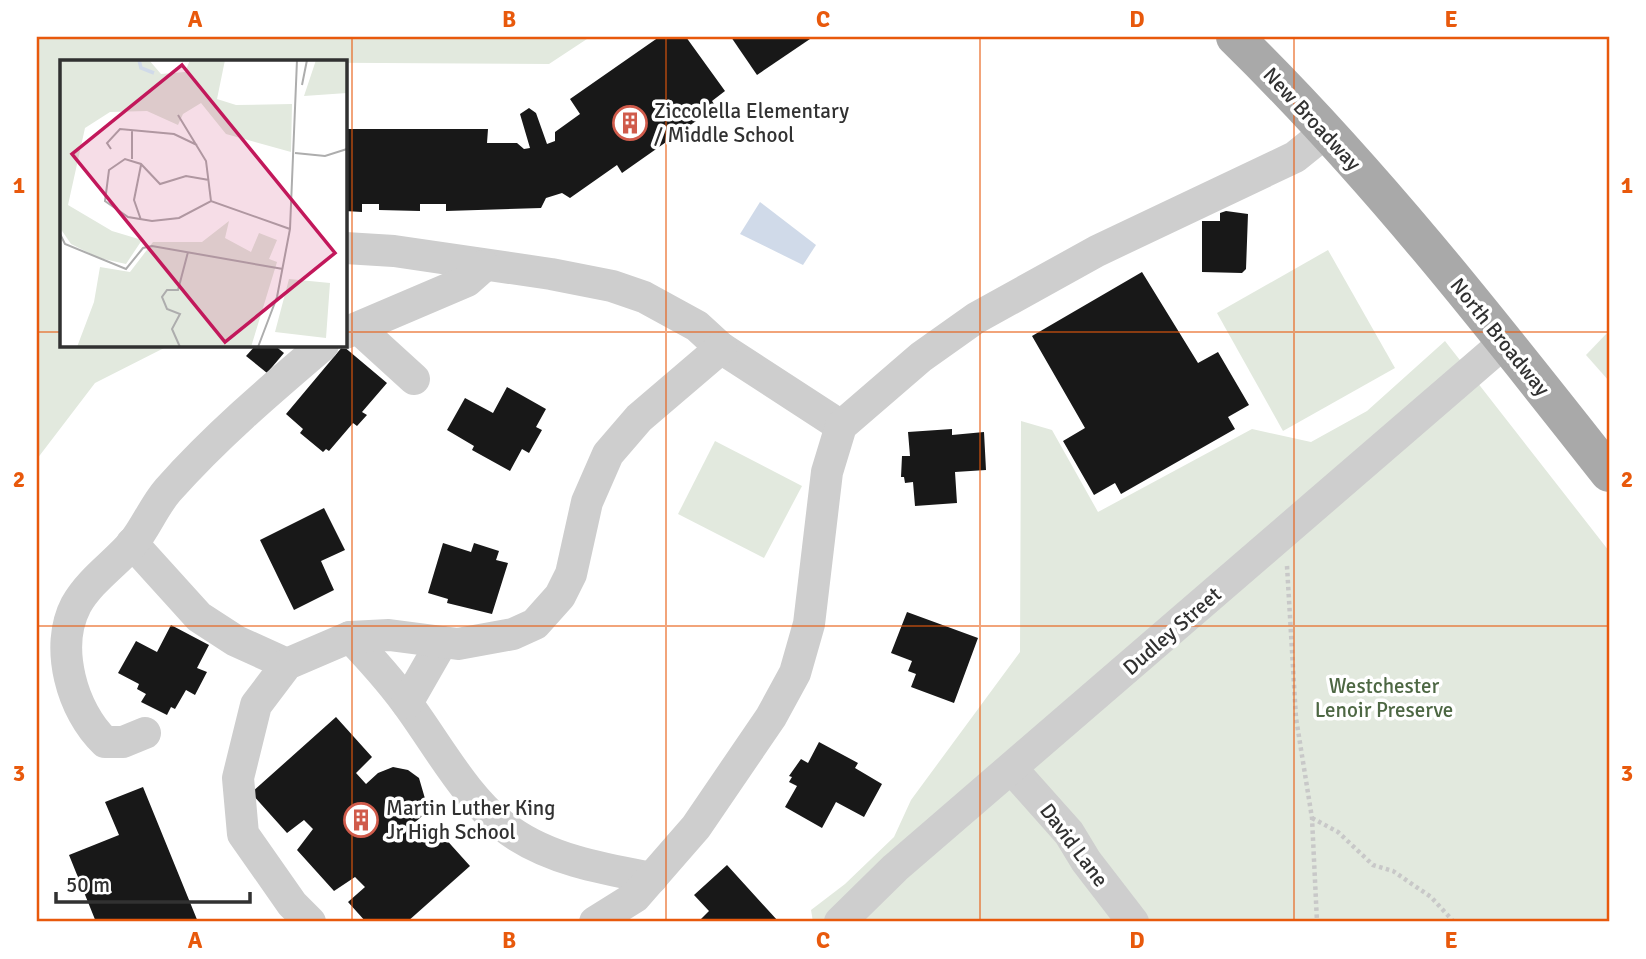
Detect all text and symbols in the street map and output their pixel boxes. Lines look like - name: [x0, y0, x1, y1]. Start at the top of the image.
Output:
- text: A: [188, 5, 203, 34]
- text: B: [502, 5, 516, 34]
- text: C: [816, 5, 830, 34]
- text: D: [1129, 5, 1145, 34]
- text: E: [1444, 5, 1458, 34]
- inset map: [60, 60, 346, 346]
- street label: New Broadway: [1258, 62, 1367, 176]
- place label: Ziccolella Elementary / Middle School: [654, 98, 849, 148]
- building icon: Ziccolella Elementary / Middle School: [611, 104, 649, 142]
- text: 1: [13, 171, 25, 200]
- text: 1: [1621, 171, 1633, 200]
- street label: North Broadway: [1445, 273, 1556, 401]
- text: 2: [13, 465, 25, 494]
- text: 2: [1621, 465, 1633, 494]
- street label: Dudley Street: [1118, 581, 1226, 681]
- park label: Westchester Lenoir Preserve: [1315, 673, 1453, 723]
- text: 3: [13, 759, 25, 788]
- text: 3: [1621, 759, 1633, 788]
- place label: Martin Luther King Jr High School: [386, 795, 555, 845]
- street label: David Lane: [1034, 798, 1114, 892]
- building icon: Martin Luther King Jr High School: [342, 801, 380, 839]
- scale bar: [56, 861, 250, 905]
- text: 50 m: [66, 872, 110, 898]
- text: A: [188, 926, 203, 955]
- text: B: [502, 926, 516, 955]
- text: C: [816, 926, 830, 955]
- text: D: [1129, 926, 1145, 955]
- text: E: [1444, 926, 1458, 955]

